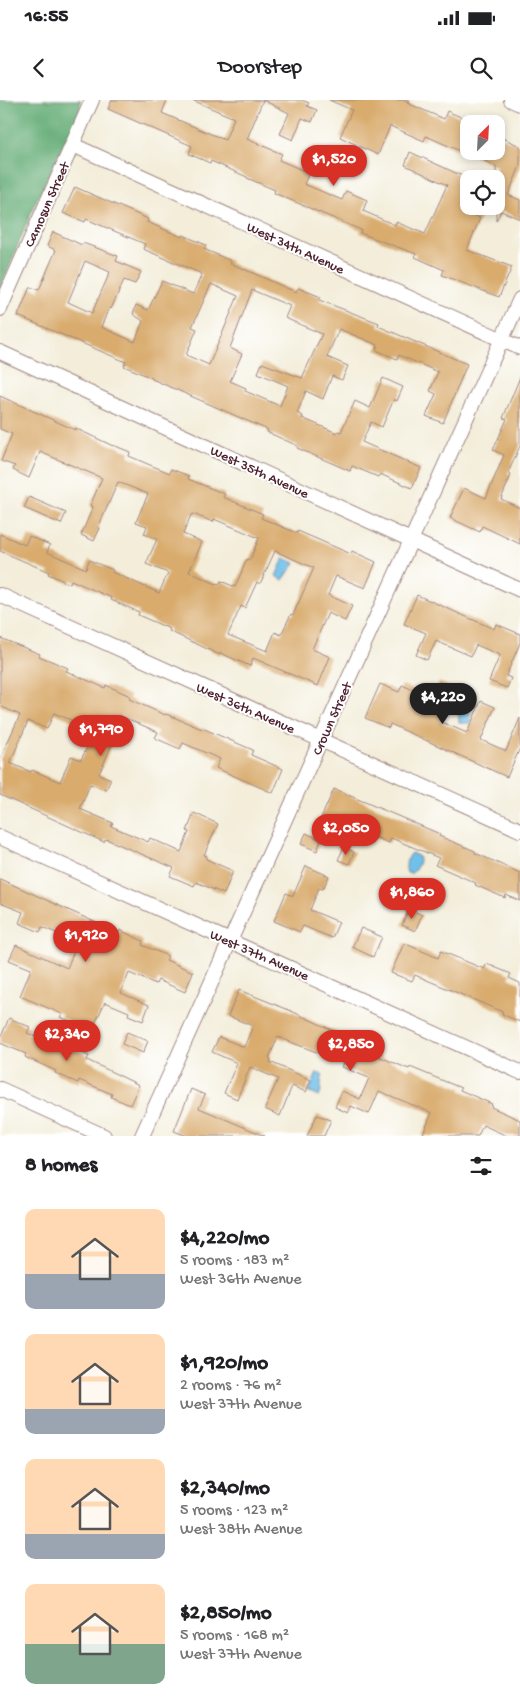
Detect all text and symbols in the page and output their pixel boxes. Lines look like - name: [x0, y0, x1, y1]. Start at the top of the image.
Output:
- text: 16:55: [25, 6, 68, 29]
- icon: back: [25, 54, 53, 82]
- icon: search: [467, 54, 495, 82]
- text: Doorstep: [218, 55, 302, 81]
- north arrow: [460, 115, 505, 160]
- map controls: [460, 115, 505, 215]
- pin: $1,520: [293, 144, 375, 187]
- text: $1,520: [312, 151, 356, 170]
- street label: Camosun Street: [22, 159, 75, 250]
- button: locate: [460, 170, 505, 215]
- street label: West 34th Avenue: [243, 219, 347, 280]
- street label: West 35th Avenue: [207, 443, 312, 504]
- street label: Crown Street: [310, 679, 357, 758]
- street label: West 36th Avenue: [193, 680, 298, 739]
- pin: $4,220: [402, 682, 484, 725]
- text: $4,220: [421, 689, 465, 708]
- pin: $1,790: [60, 714, 142, 757]
- text: $1,790: [79, 721, 123, 740]
- pin: $2,050: [305, 814, 387, 856]
- text: $2,050: [323, 820, 369, 839]
- pin: $1,860: [371, 878, 453, 920]
- text: $1,860: [390, 884, 434, 903]
- pin: $1,920: [45, 920, 127, 963]
- text: $1,920: [64, 927, 108, 946]
- street label: West 37th Avenue: [207, 927, 312, 986]
- pin: $2,340: [26, 1020, 108, 1062]
- text: $2,340: [44, 1026, 90, 1045]
- pin: $2,850: [310, 1030, 392, 1072]
- text: $2,850: [328, 1036, 374, 1055]
- icon: filters: [467, 1152, 495, 1180]
- text: 8 homes: [25, 1154, 97, 1179]
- text: $4,220/mo: [180, 1227, 269, 1252]
- icon: home: [65, 1229, 125, 1289]
- text: 5 rooms · 183 m²: [180, 1252, 289, 1271]
- text: West 36th Avenue: [180, 1271, 302, 1290]
- text: $1,920/mo: [180, 1352, 268, 1377]
- icon: home: [65, 1354, 125, 1414]
- text: 2 rooms · 76 m²: [180, 1377, 282, 1396]
- text: West 37th Avenue: [180, 1396, 302, 1415]
- text: $2,340/mo: [180, 1477, 270, 1502]
- icon: home: [65, 1479, 125, 1539]
- text: 5 rooms · 123 m²: [180, 1502, 288, 1521]
- text: West 38th Avenue: [180, 1521, 302, 1540]
- text: $2,850/mo: [180, 1602, 272, 1627]
- icon: home: [65, 1604, 125, 1664]
- text: 5 rooms · 168 m²: [180, 1627, 289, 1646]
- text: West 37th Avenue: [180, 1646, 302, 1665]

